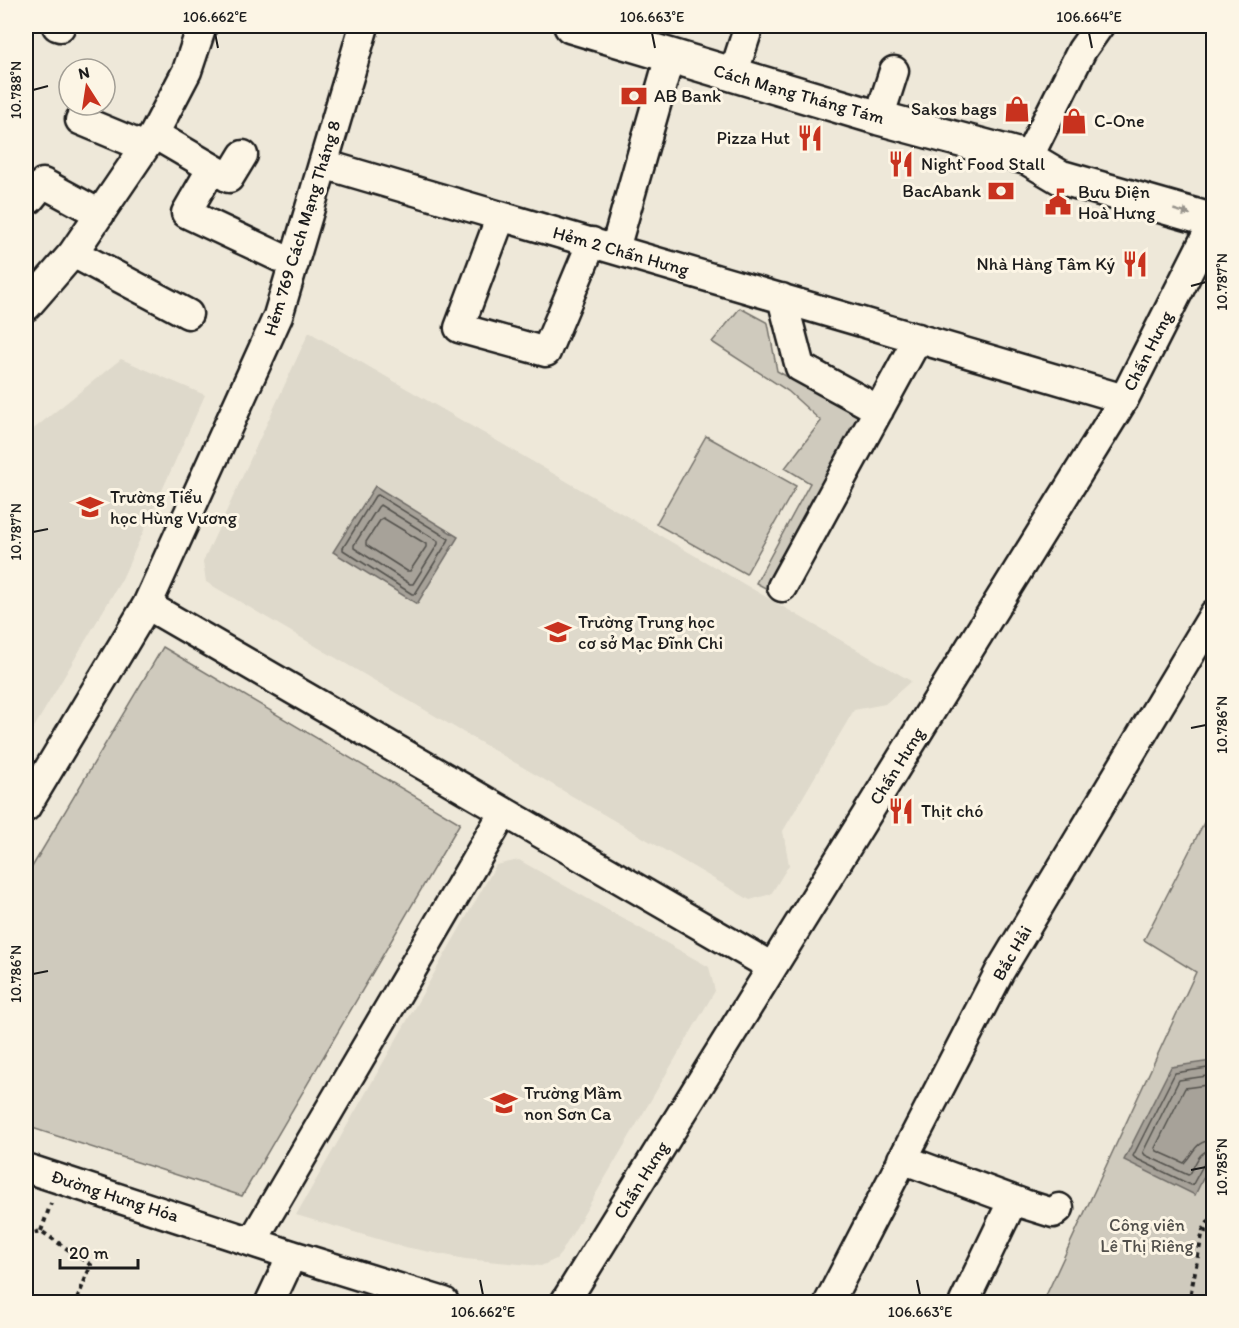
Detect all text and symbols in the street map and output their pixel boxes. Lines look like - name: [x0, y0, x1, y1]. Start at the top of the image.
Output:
- text: 106.662°E: [183, 8, 247, 26]
- text: 106.663°E: [620, 8, 684, 26]
- text: 106.664°E: [1056, 8, 1122, 26]
- north arrow: [57, 57, 117, 117]
- street label: Cách Mạng Tháng Tám: [711, 59, 887, 129]
- text: 10.788°N: [7, 61, 25, 119]
- text: N: [77, 62, 91, 83]
- bank icon: AB Bank: [619, 81, 649, 111]
- place label: AB Bank: [654, 85, 721, 107]
- shop icon: Sakos bags: [1002, 94, 1032, 124]
- place label: Sakos bags: [911, 98, 997, 120]
- shop icon: C-One: [1059, 106, 1089, 136]
- place label: C-One: [1094, 110, 1145, 132]
- street label: Hẻm 769 Cách Mạng Tháng 8: [259, 117, 345, 338]
- restaurant icon: Pizza Hut: [795, 123, 825, 153]
- place label: Pizza Hut: [716, 127, 790, 149]
- restaurant icon: Night Food Stall: [886, 149, 916, 179]
- place label: Night Food Stall: [921, 153, 1045, 175]
- bank icon: BacAbank: [986, 176, 1016, 206]
- place label: BacAbank: [902, 180, 982, 202]
- place label: Bưu Điện Hoà Hưng: [1078, 181, 1156, 224]
- public building icon: Bưu Điện Hoà Hưng: [1043, 187, 1073, 217]
- one-way arrow: [1173, 208, 1191, 217]
- street label: Hẻm 2 Chấn Hưng: [550, 221, 692, 281]
- restaurant icon: Nhà Hàng Tâm Ký: [1120, 249, 1150, 279]
- place label: Nhà Hàng Tâm Ký: [977, 253, 1116, 275]
- text: 10.787°N: [1213, 253, 1231, 311]
- street label: Chấn Hưng: [1118, 306, 1178, 395]
- place label: Trường Tiểu học Hùng Vương: [110, 486, 238, 529]
- school or university icon: Trường Tiểu học Hùng Vương: [75, 492, 105, 522]
- text: 10.787°N: [7, 503, 25, 561]
- place label: Trường Trung học cơ sở Mạc Đĩnh Chi: [578, 611, 723, 654]
- school or university icon: Trường Trung học cơ sở Mạc Đĩnh Chi: [543, 617, 573, 647]
- text: 10.786°N: [1213, 696, 1231, 754]
- street label: Chấn Hưng: [865, 722, 930, 809]
- restaurant icon: Thịt chó: [886, 796, 916, 826]
- place label: Thịt chó: [921, 800, 984, 822]
- street label: Bắc Hải: [987, 922, 1037, 984]
- text: 10.786°N: [7, 945, 25, 1003]
- place label: Trường Mầm non Sơn Ca: [524, 1082, 622, 1125]
- school or university icon: Trường Mầm non Sơn Ca: [489, 1088, 519, 1118]
- street label: Chấn Hưng: [609, 1136, 674, 1223]
- text: 10.785°N: [1213, 1138, 1231, 1196]
- street label: Đường Hưng Hóa: [48, 1165, 182, 1227]
- park label: Công viên Lê Thị Riêng: [1100, 1214, 1194, 1257]
- scale bar: [60, 1232, 138, 1270]
- text: 20 m: [69, 1242, 109, 1264]
- text: 106.662°E: [451, 1303, 515, 1321]
- text: 106.663°E: [888, 1303, 952, 1321]

